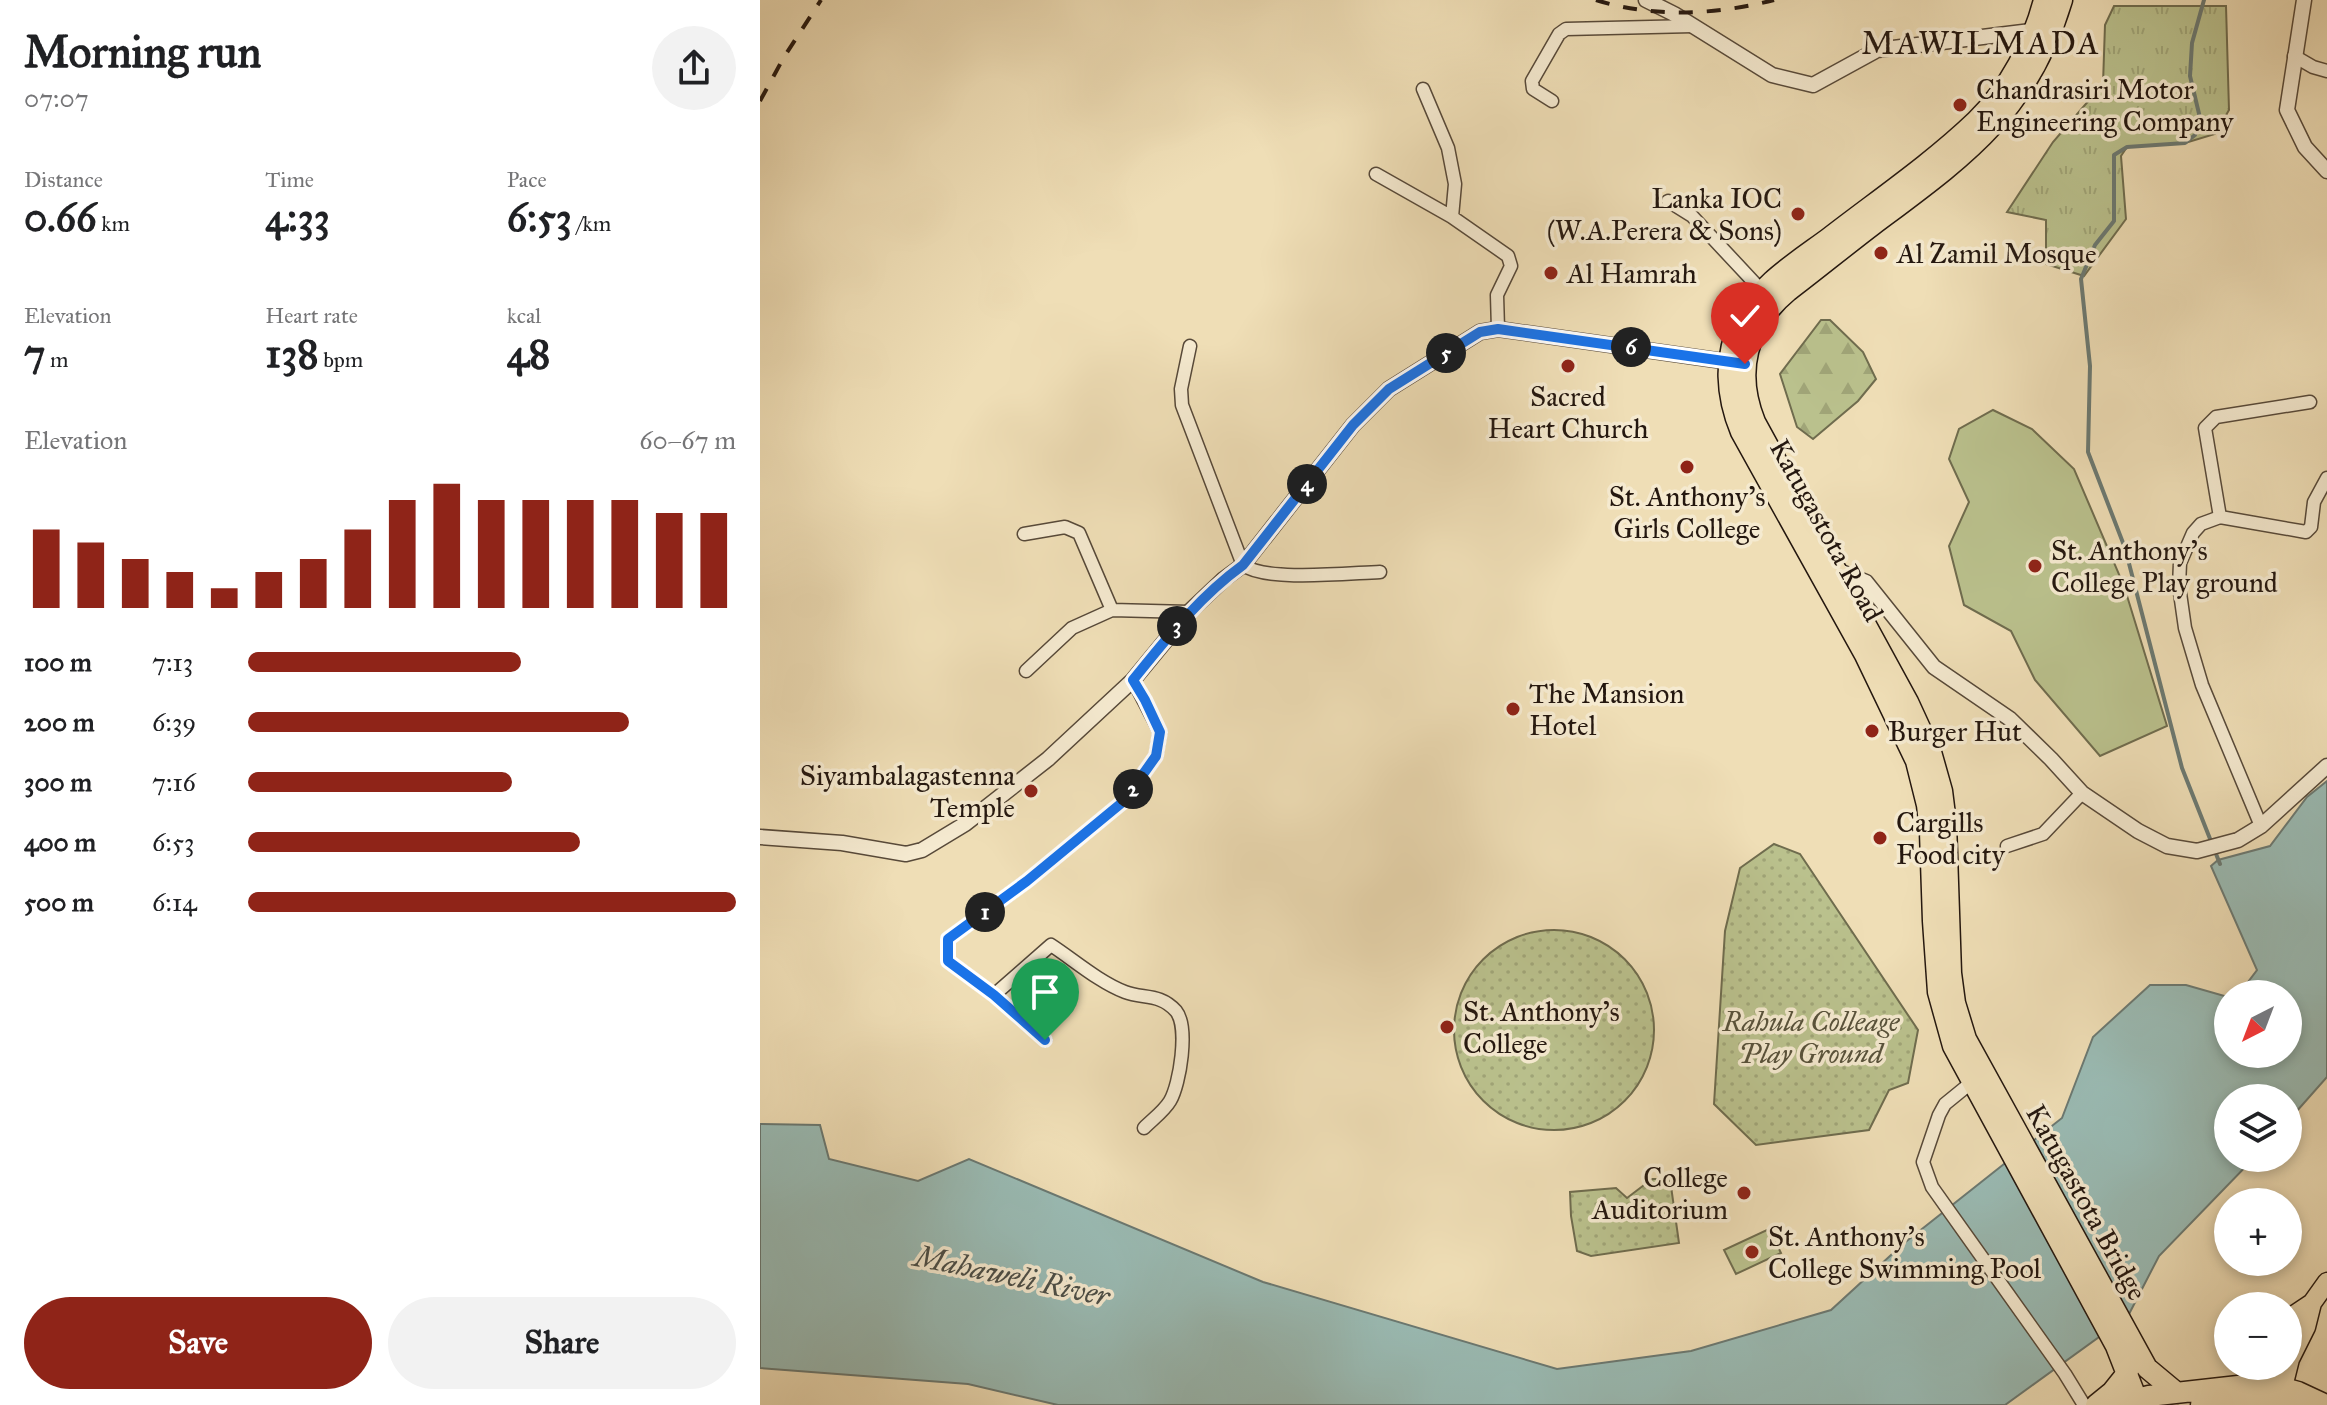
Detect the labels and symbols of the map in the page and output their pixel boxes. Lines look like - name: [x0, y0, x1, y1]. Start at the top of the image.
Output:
- district label: MAWILMADA: [1861, 24, 2101, 63]
- place label: Chandrasiri Motor Engineering Company: [1976, 72, 2234, 139]
- marker: Chandrasiri Motor Engineering Company: [1951, 96, 1969, 114]
- place label: Lanka IOC (W.A.Perera & Sons): [1547, 181, 1782, 248]
- marker: Lanka IOC (W.A.Perera & Sons): [1789, 205, 1807, 223]
- place label: Al Zamil Mosque: [1896, 236, 2097, 271]
- marker: Al Zamil Mosque: [1872, 244, 1890, 262]
- place label: Al Hamrah: [1566, 256, 1697, 291]
- marker: Al Hamrah: [1542, 264, 1560, 282]
- pin: [1711, 282, 1779, 364]
- pin: 6: [1611, 327, 1651, 367]
- pin: 5: [1426, 333, 1466, 373]
- marker: Sacred Heart Church: [1559, 357, 1577, 375]
- place label: Sacred Heart Church: [1487, 379, 1649, 446]
- street label: Katugastota Road: [1762, 433, 1891, 628]
- marker: St. Anthony's Girls College: [1678, 458, 1696, 476]
- pin: 4: [1287, 464, 1327, 504]
- place label: St. Anthony's Girls College: [1609, 479, 1765, 546]
- place label: St. Anthony's College Play ground: [2051, 533, 2278, 600]
- marker: St. Anthony's College Play ground: [2026, 557, 2044, 575]
- pin: 3: [1157, 606, 1197, 646]
- place label: The Mansion Hotel: [1529, 676, 1684, 743]
- marker: The Mansion Hotel: [1504, 700, 1522, 718]
- place label: Burger Hut: [1888, 714, 2022, 749]
- marker: Burger Hut: [1863, 722, 1881, 740]
- place label: Siyambalagastenna Temple: [800, 758, 1015, 825]
- pin: 2: [1113, 769, 1153, 809]
- marker: Siyambalagastenna Temple: [1022, 782, 1040, 800]
- place label: Cargills Food city: [1896, 805, 2006, 872]
- marker: Cargills Food city: [1871, 829, 1889, 847]
- pin: 1: [965, 892, 1005, 932]
- pin: [1011, 958, 1079, 1040]
- north arrow: [2214, 980, 2302, 1068]
- place label: St. Anthony's College: [1463, 994, 1620, 1061]
- park label: Rahula Colleage Play Ground: [1722, 1004, 1900, 1071]
- marker: St. Anthony's College: [1438, 1018, 1456, 1036]
- street label: Katugastota Bridge: [2018, 1098, 2155, 1306]
- place label: College Auditorium: [1591, 1160, 1728, 1227]
- marker: College Auditorium: [1735, 1184, 1753, 1202]
- place label: St. Anthony's College Swimming Pool: [1768, 1219, 2042, 1286]
- water label: Mahaweli River: [908, 1237, 1114, 1315]
- marker: St. Anthony's College Swimming Pool: [1743, 1243, 1761, 1261]

